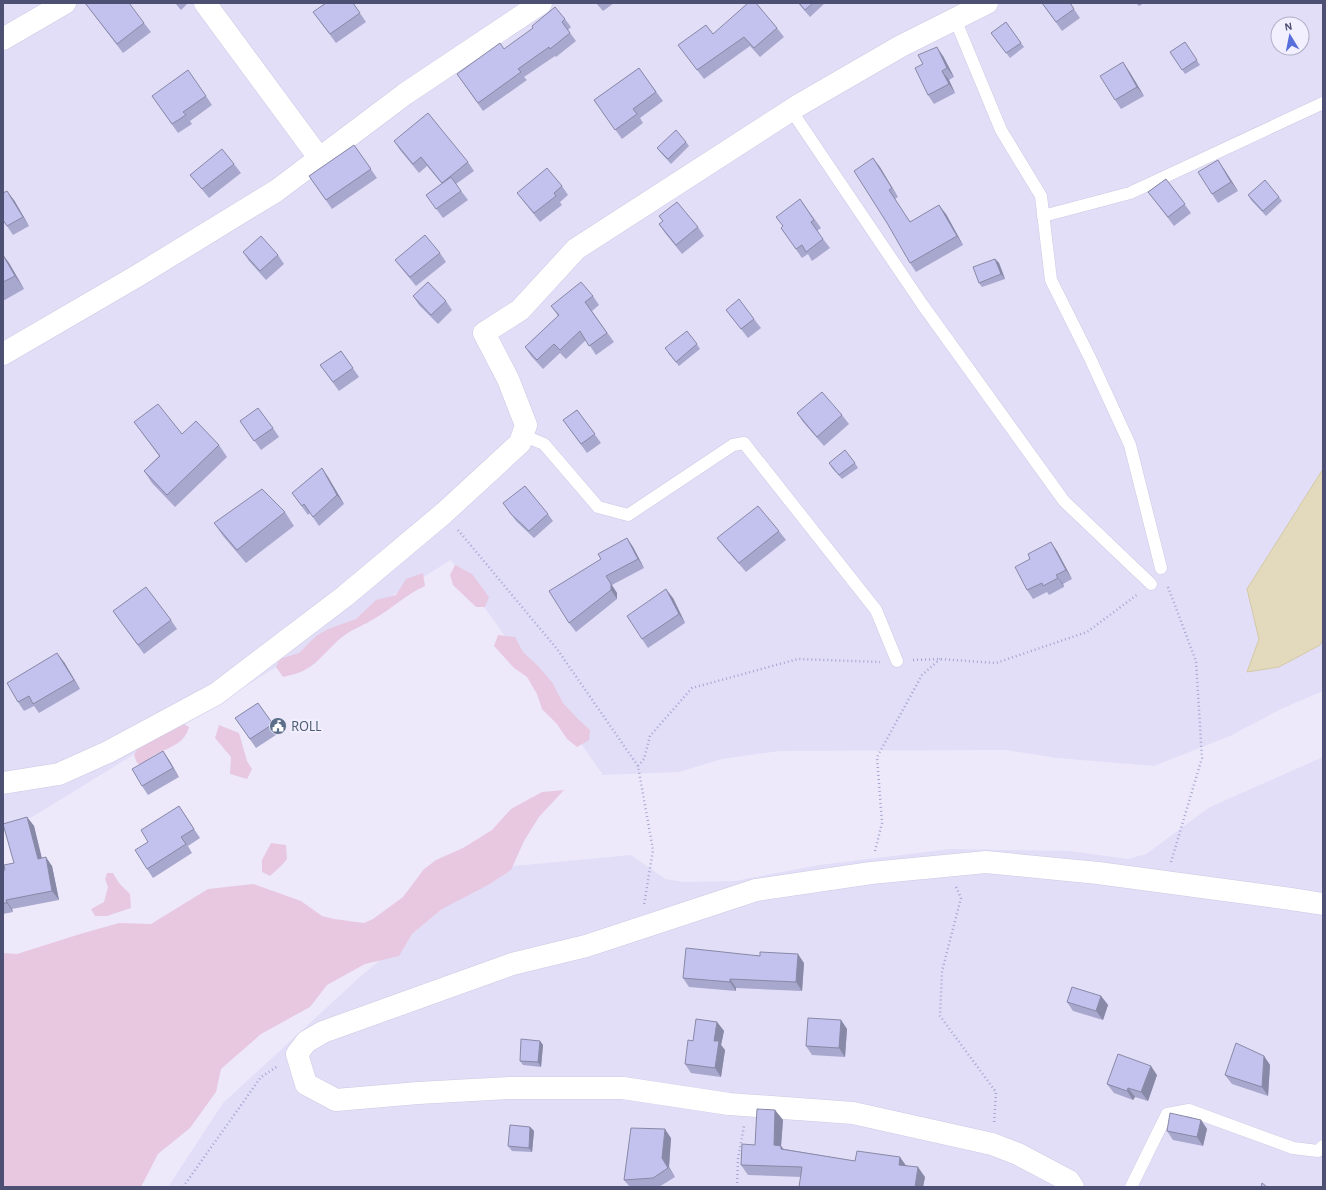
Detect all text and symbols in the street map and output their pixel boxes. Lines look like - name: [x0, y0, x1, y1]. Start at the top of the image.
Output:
- north arrow: [1270, 16, 1310, 56]
- text: N: [1284, 21, 1293, 33]
- public building icon: ROLL: [268, 716, 288, 736]
- place label: ROLL: [291, 719, 322, 734]

